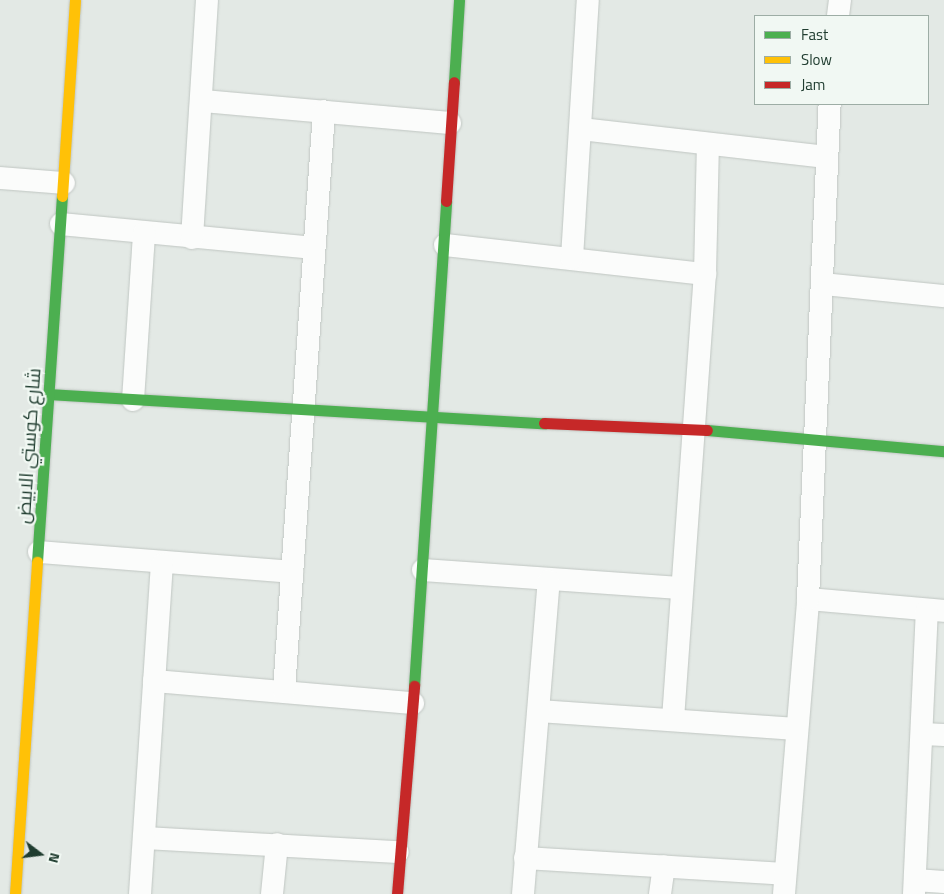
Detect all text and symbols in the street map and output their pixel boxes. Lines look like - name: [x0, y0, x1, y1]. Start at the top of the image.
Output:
- legend: [754, 15, 929, 105]
- text: Fast: [801, 23, 828, 46]
- text: Slow: [801, 48, 832, 71]
- text: Jam: [801, 73, 825, 96]
- street label: شارع كوستي الابيض: [11, 367, 45, 525]
- north arrow: [15, 829, 65, 879]
- text: N: [44, 851, 66, 865]

